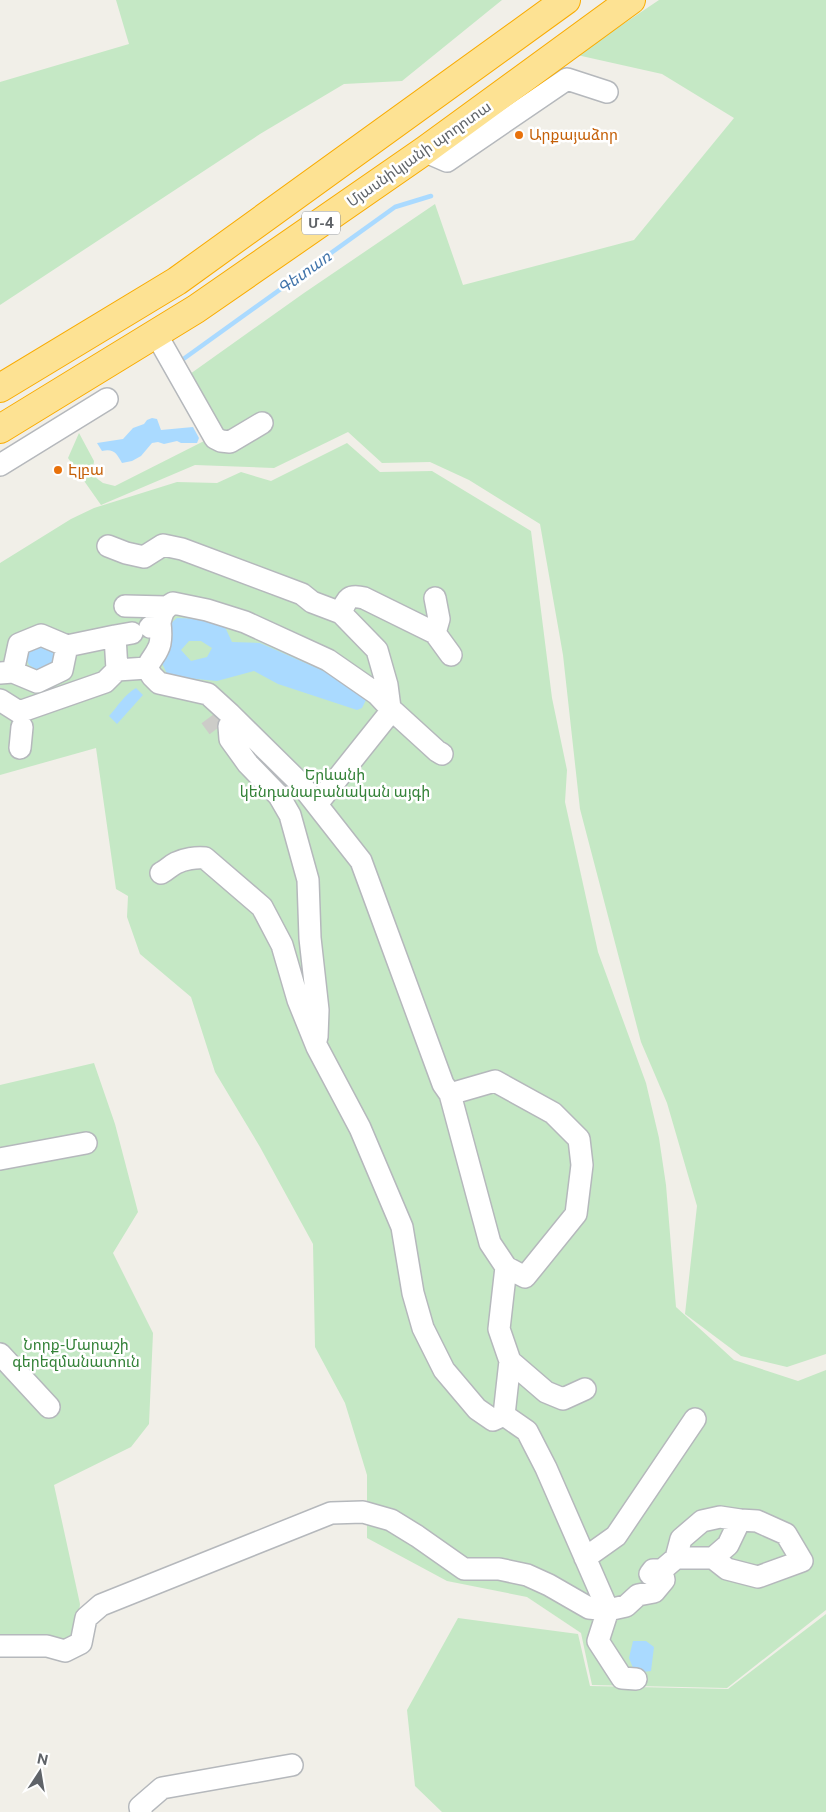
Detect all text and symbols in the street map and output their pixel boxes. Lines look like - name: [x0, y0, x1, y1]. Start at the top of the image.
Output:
- street label: Մյասնիկյանի պողոտա: [343, 97, 495, 211]
- place label: Արքայաձոր: [529, 126, 618, 144]
- marker: Արքայաձոր: [513, 129, 525, 141]
- road number: Մ-4: [302, 212, 340, 234]
- water label: Գետառ: [274, 246, 336, 298]
- place label: Էլբա: [68, 461, 104, 479]
- marker: Էլբա: [52, 464, 64, 476]
- park label: Երևանի կենդանաբանական այգի: [240, 766, 430, 801]
- park label: Նորք-Մարաշի գերեզմանատուն: [12, 1336, 140, 1371]
- north arrow: [15, 1747, 65, 1797]
- text: N: [36, 1750, 50, 1768]

